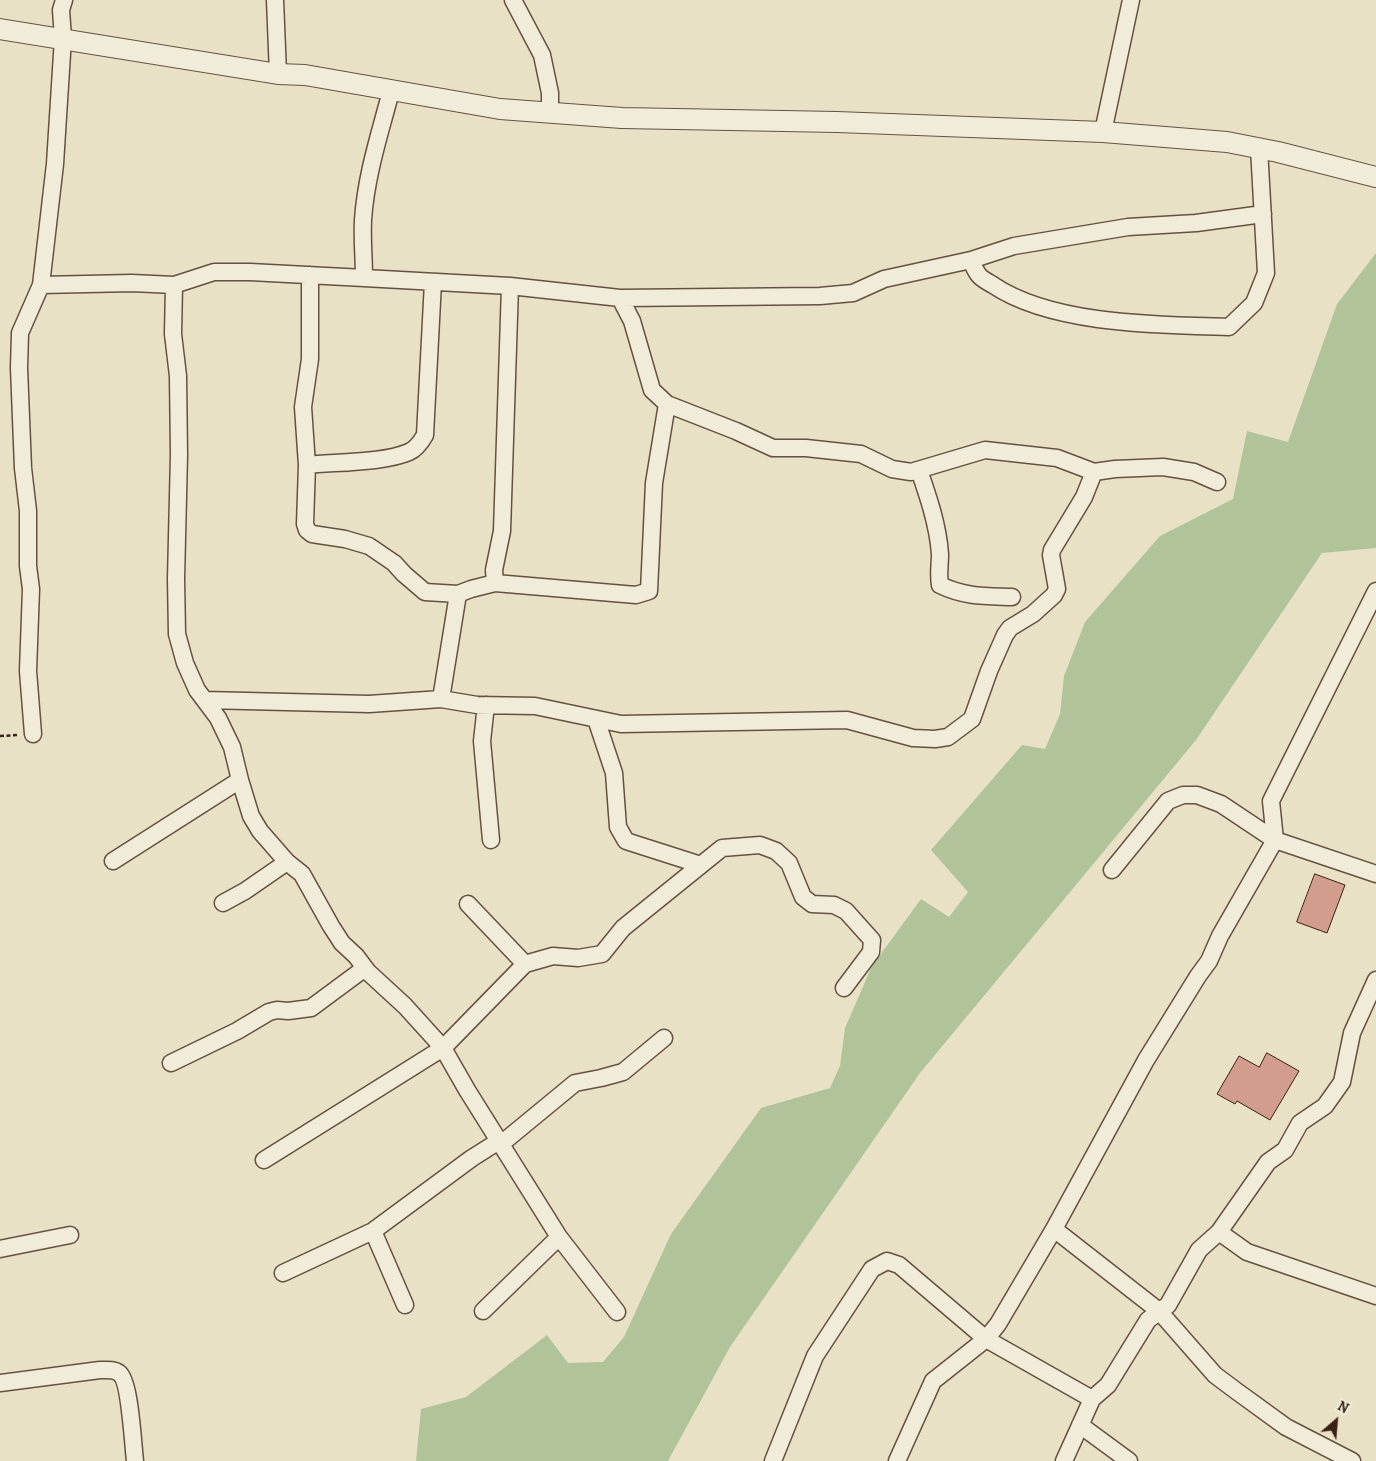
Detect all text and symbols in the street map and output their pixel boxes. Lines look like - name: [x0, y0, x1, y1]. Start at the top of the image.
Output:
- north arrow: [1311, 1396, 1361, 1446]
- text: N: [1334, 1396, 1352, 1418]

